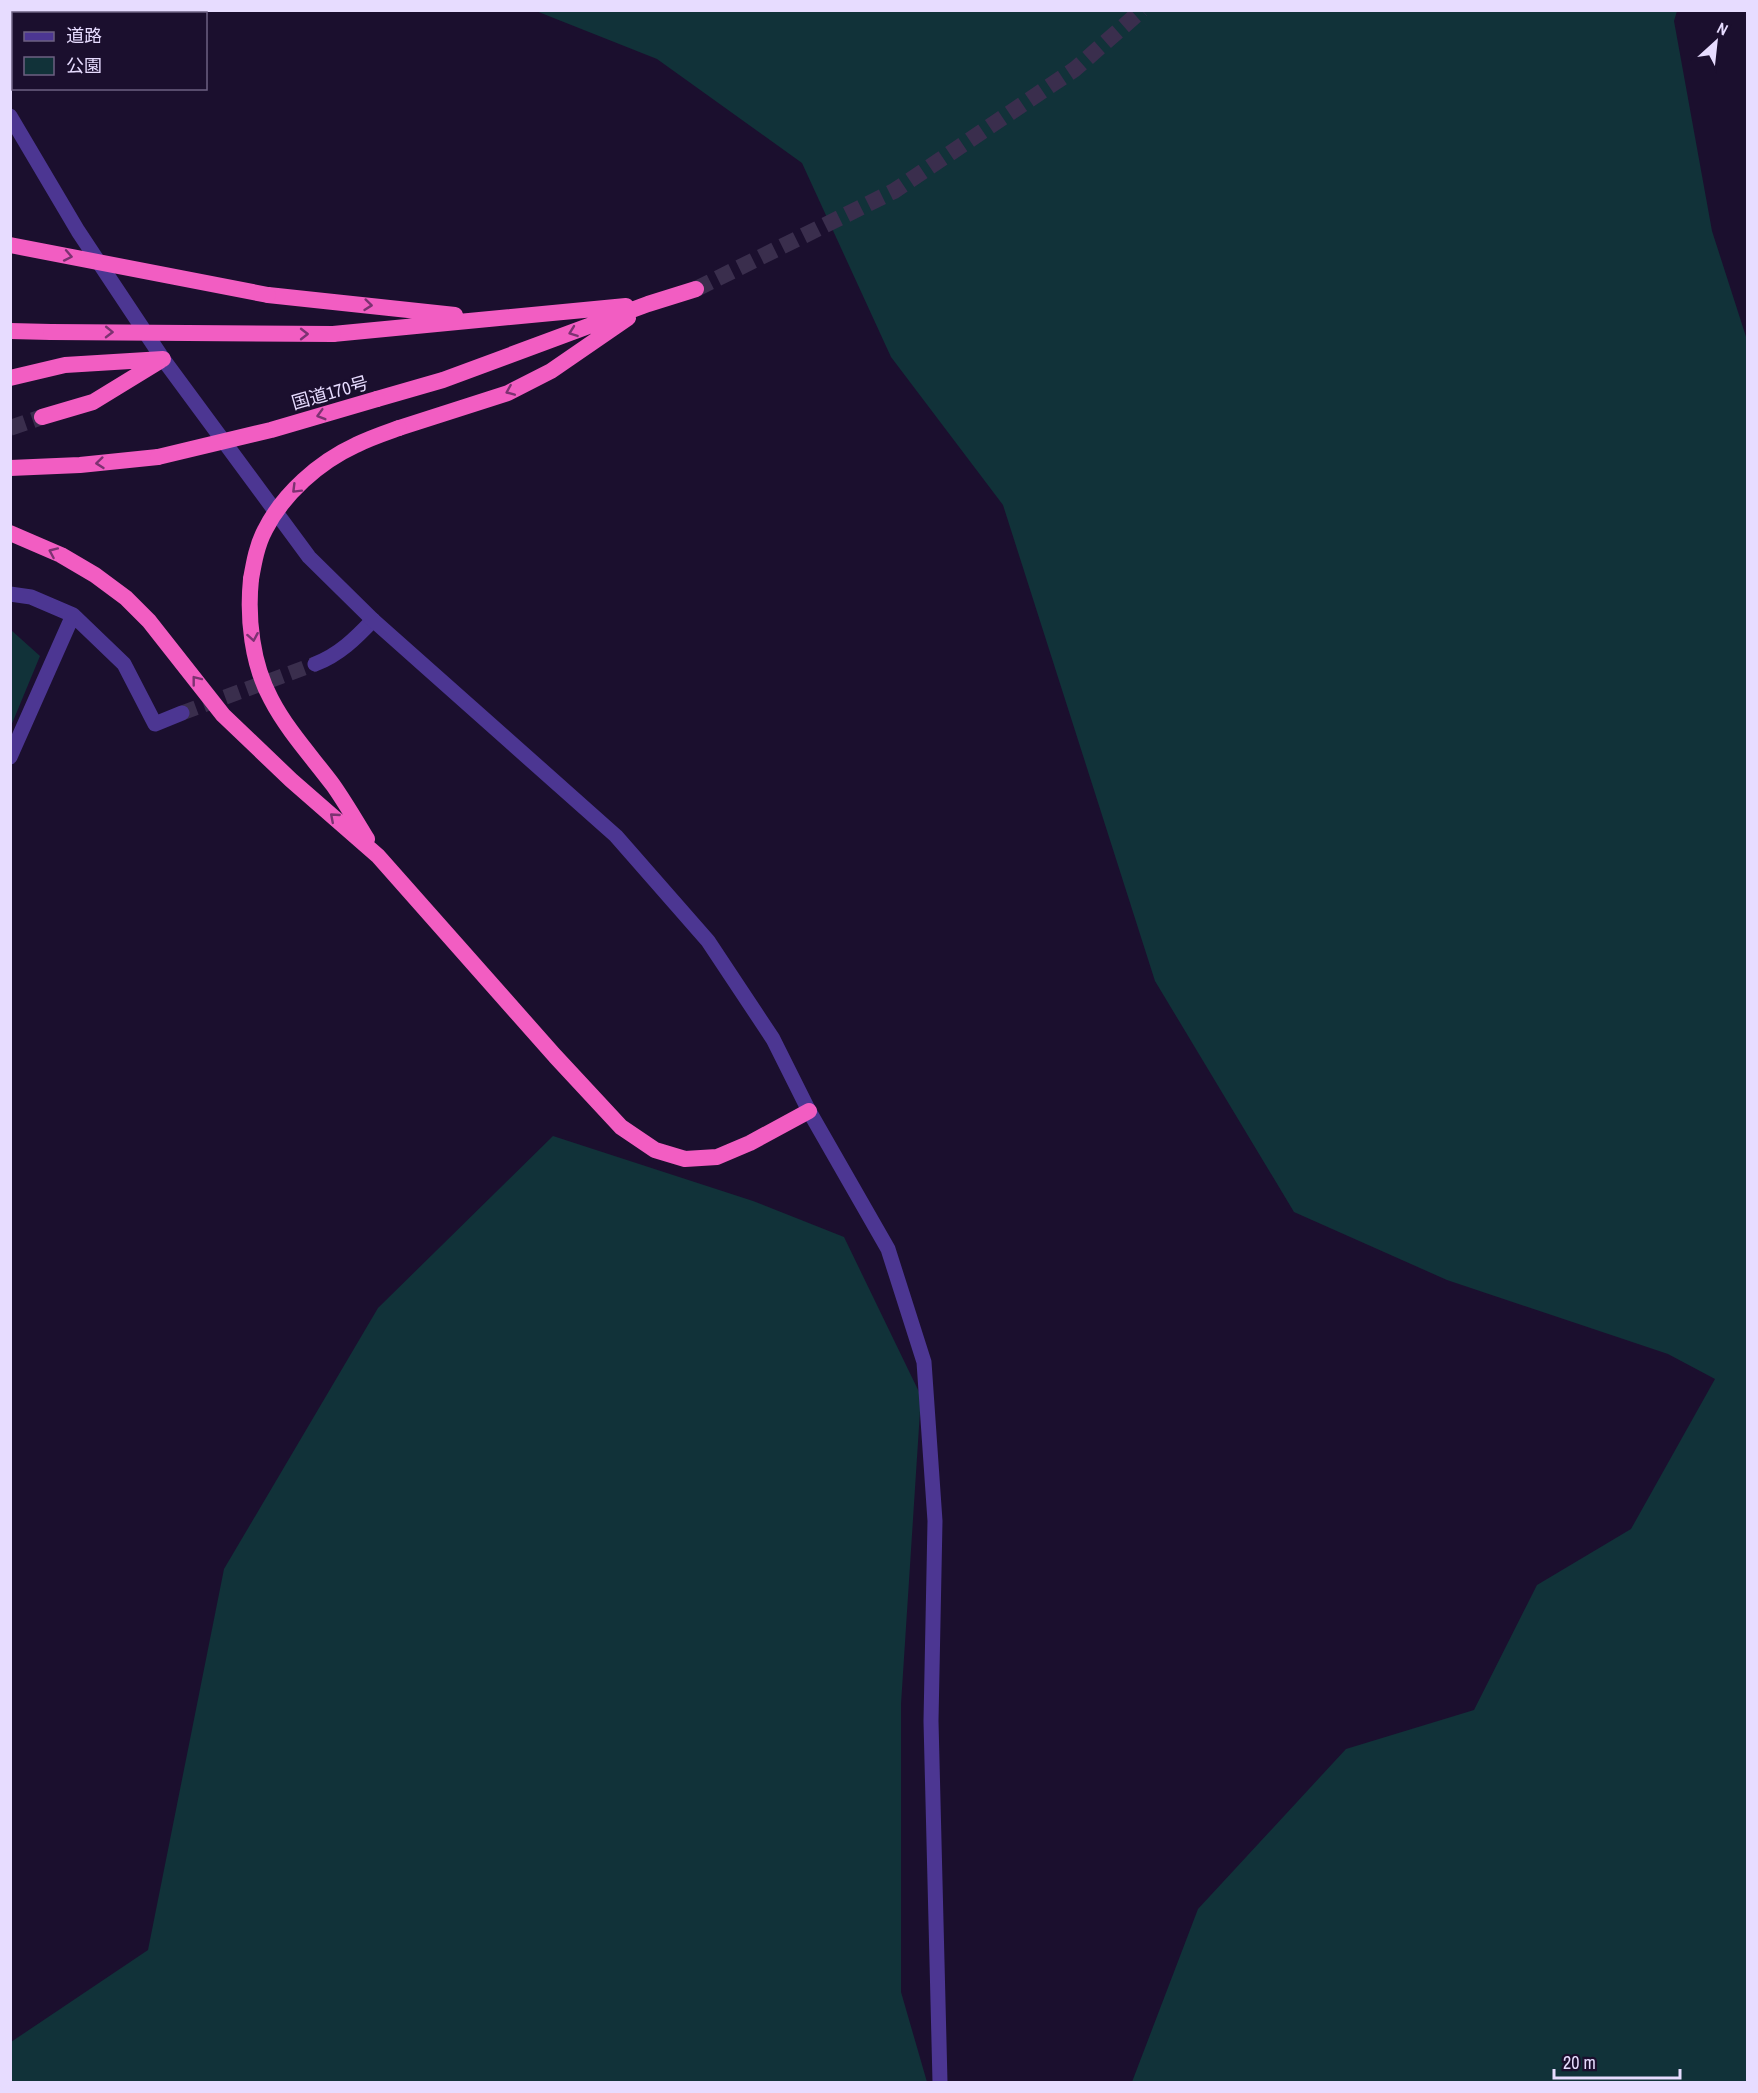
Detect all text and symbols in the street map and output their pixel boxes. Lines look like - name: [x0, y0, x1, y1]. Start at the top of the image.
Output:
- legend: [12, 12, 207, 90]
- north arrow: [1686, 12, 1746, 72]
- text: N: [1714, 17, 1732, 41]
- text: 道路: [66, 23, 102, 48]
- text: 公園: [66, 53, 102, 78]
- one-way arrow: [63, 249, 73, 262]
- one-way arrow: [363, 299, 372, 311]
- one-way arrow: [569, 324, 579, 337]
- one-way arrow: [105, 326, 114, 339]
- one-way arrow: [300, 328, 309, 340]
- street label: 国道170号: [289, 370, 371, 415]
- one-way arrow: [505, 384, 516, 396]
- one-way arrow: [316, 408, 326, 421]
- one-way arrow: [95, 456, 104, 469]
- one-way arrow: [292, 482, 303, 493]
- one-way arrow: [48, 547, 59, 559]
- one-way arrow: [246, 632, 259, 642]
- one-way arrow: [192, 676, 203, 687]
- one-way arrow: [330, 813, 341, 824]
- scale bar: [1554, 2042, 1680, 2080]
- text: 20 m: [1563, 2050, 1596, 2075]

